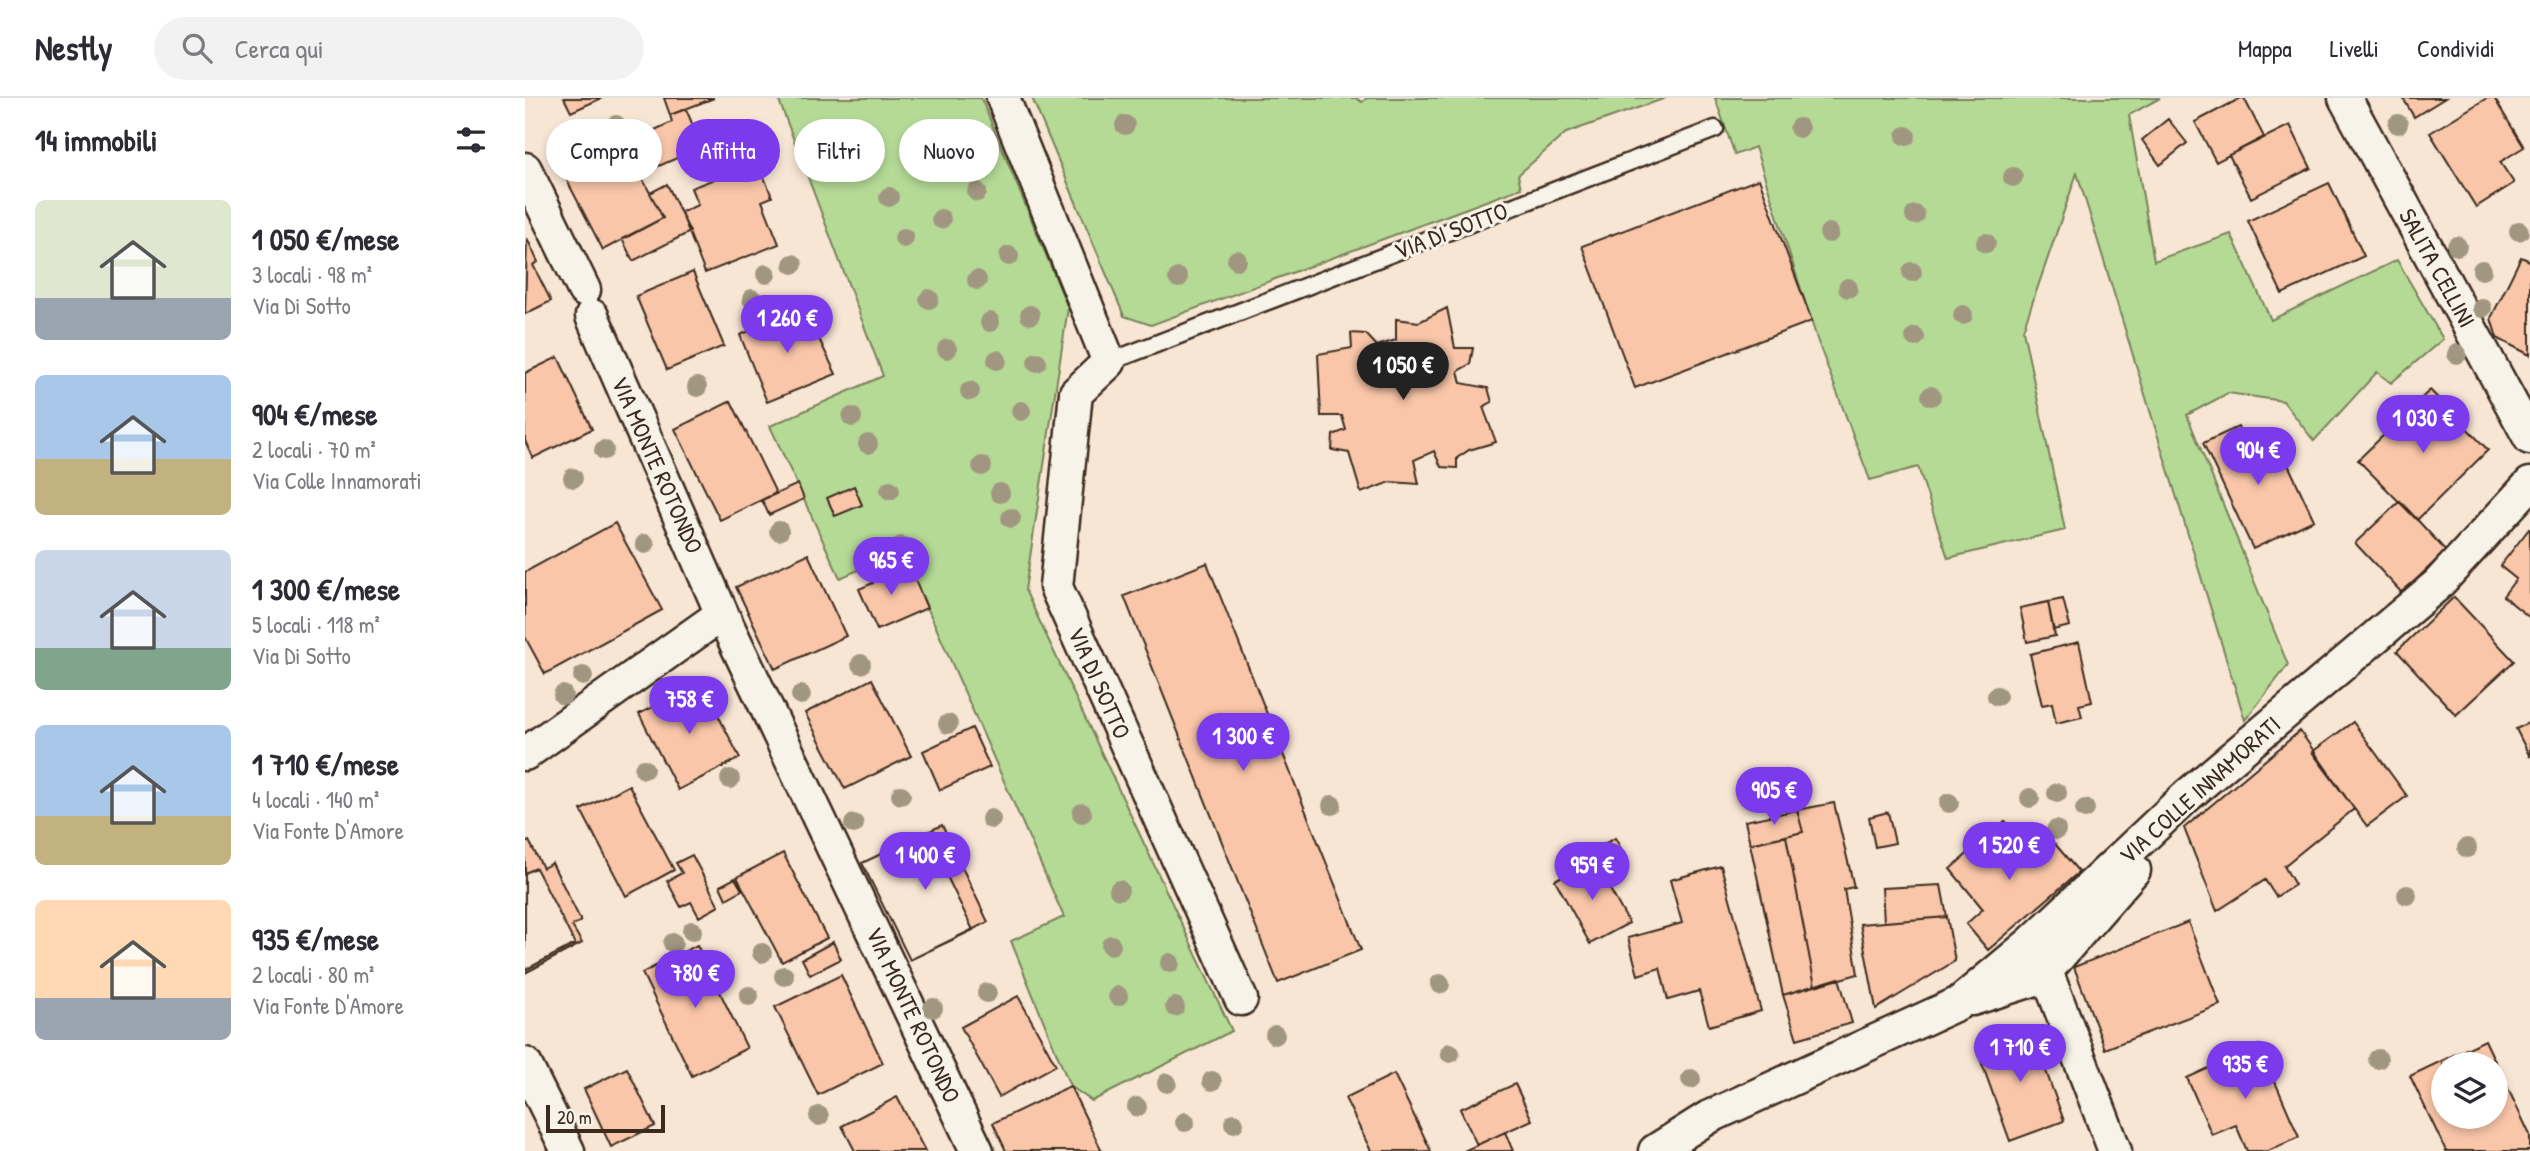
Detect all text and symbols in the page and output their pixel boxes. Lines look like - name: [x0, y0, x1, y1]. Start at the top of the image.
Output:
- search box: [154, 17, 644, 80]
- text: Nestly: [35, 26, 112, 70]
- icon: search: [178, 29, 216, 67]
- text: Cerca qui: [234, 31, 324, 66]
- text: Mappa: [2238, 32, 2292, 64]
- text: Livelli: [2330, 32, 2379, 64]
- text: Condividi: [2417, 32, 2495, 64]
- chip: Compra: [546, 119, 662, 182]
- chip: Affitta: [676, 119, 780, 182]
- chip: Filtri: [794, 119, 885, 182]
- chip: Nuovo: [899, 119, 999, 182]
- text: 14 immobili: [35, 120, 157, 160]
- icon: filters: [452, 121, 490, 159]
- street label: VIA DI SOTTO: [1389, 194, 1512, 266]
- street label: SALITA CELLINI: [2392, 202, 2484, 333]
- text: 1 050 €/mese: [252, 219, 399, 259]
- icon: home: [91, 228, 175, 312]
- text: 3 locali · 98 m²: [252, 259, 372, 290]
- text: Via Di Sotto: [252, 290, 351, 321]
- pin: 1 260 €: [722, 296, 852, 355]
- text: 1 260 €: [757, 302, 817, 333]
- pin: 1 050 €: [1338, 342, 1468, 402]
- text: 1 050 €: [1373, 349, 1433, 380]
- street label: VIA MONTE ROTONDO: [605, 371, 711, 558]
- text: 904 €/mese: [252, 394, 378, 434]
- pin: 1 030 €: [2358, 396, 2488, 455]
- text: 1 030 €: [2393, 402, 2453, 433]
- icon: home: [91, 403, 175, 487]
- pin: 904 €: [2209, 428, 2307, 487]
- text: 2 locali · 70 m²: [252, 434, 376, 465]
- text: 904 €: [2236, 434, 2280, 465]
- text: Via Colle Innamorati: [252, 465, 422, 496]
- pin: 965 €: [842, 538, 940, 597]
- text: 965 €: [869, 544, 913, 575]
- text: 1 300 €/mese: [252, 569, 400, 609]
- icon: home: [91, 578, 175, 662]
- text: 5 locali · 118 m²: [252, 609, 380, 640]
- street label: VIA DI SOTTO: [1061, 622, 1139, 743]
- text: Via Di Sotto: [252, 640, 351, 671]
- pin: 758 €: [640, 676, 738, 736]
- text: 758 €: [665, 683, 713, 714]
- street label: VIA COLLE INNAMORATI: [2112, 708, 2287, 870]
- pin: 1 300 €: [1178, 714, 1308, 773]
- text: 1 300 €: [1213, 720, 1273, 751]
- text: 1 710 €/mese: [252, 744, 399, 784]
- icon: home: [91, 753, 175, 837]
- pin: 905 €: [1725, 768, 1823, 827]
- text: 905 €: [1752, 774, 1796, 805]
- text: 4 locali · 140 m²: [252, 784, 379, 815]
- text: Via Fonte D'Amore: [252, 815, 404, 846]
- pin: 1 520 €: [1944, 822, 2074, 882]
- text: 1 520 €: [1979, 829, 2039, 860]
- pin: 1 400 €: [860, 832, 990, 892]
- text: 1 400 €: [895, 839, 955, 870]
- pin: 959 €: [1543, 842, 1641, 902]
- text: 959 €: [1571, 849, 1613, 880]
- text: 935 €/mese: [252, 919, 379, 959]
- street label: VIA MONTE ROTONDO: [859, 922, 969, 1108]
- icon: home: [91, 928, 175, 1012]
- pin: 780 €: [646, 950, 744, 1010]
- text: 780 €: [671, 957, 719, 988]
- text: 2 locali · 80 m²: [252, 959, 374, 990]
- text: Via Fonte D'Amore: [252, 990, 404, 1021]
- pin: 1 710 €: [1955, 1024, 2085, 1084]
- text: 1 710 €: [1990, 1031, 2050, 1062]
- pin: 935 €: [2196, 1042, 2294, 1101]
- text: 935 €: [2223, 1048, 2267, 1079]
- map controls: [2431, 1052, 2508, 1129]
- button: layers: [2431, 1052, 2508, 1129]
- scale bar: [546, 1102, 665, 1134]
- text: 20 m: [557, 1104, 592, 1130]

